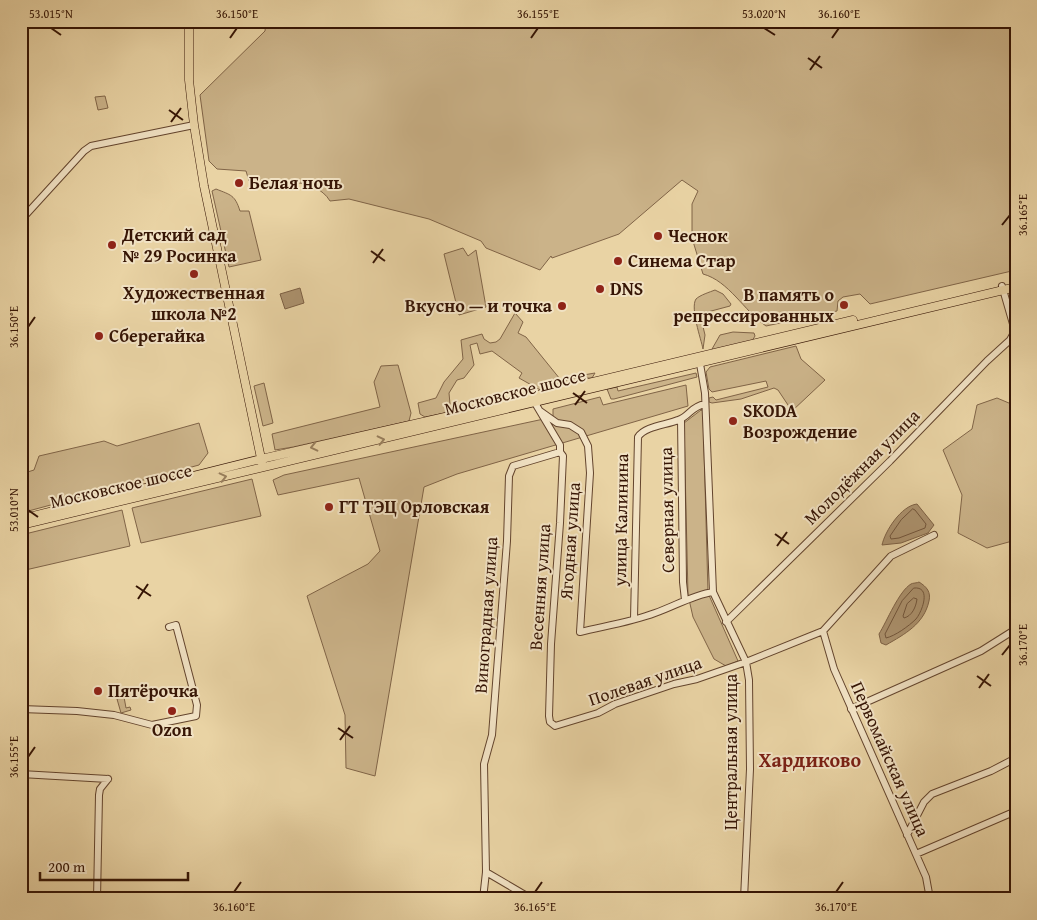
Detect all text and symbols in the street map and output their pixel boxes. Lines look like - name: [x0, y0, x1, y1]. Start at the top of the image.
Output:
- text: 53.015°N: [29, 5, 73, 22]
- text: 36.150°E: [216, 5, 258, 22]
- text: 36.155°E: [517, 5, 559, 22]
- text: 53.020°N: [742, 5, 786, 22]
- text: 36.160°E: [818, 5, 860, 22]
- place label: Белая ночь: [249, 169, 343, 196]
- marker: Белая ночь: [233, 177, 245, 189]
- text: 36.165°E: [1014, 194, 1031, 236]
- place label: Детский сад № 29 Росинка: [121, 221, 237, 269]
- place label: Чеснок: [668, 222, 728, 249]
- marker: Чеснок: [652, 230, 664, 242]
- marker: Детский сад № 29 Росинка: [106, 239, 118, 251]
- place label: Синема Стар: [628, 247, 735, 274]
- marker: Синема Стар: [612, 255, 624, 267]
- marker: Художественная школа №2: [188, 268, 200, 280]
- place label: DNS: [610, 275, 643, 302]
- place label: Художественная школа №2: [123, 279, 265, 327]
- place label: В память о репрессированных: [673, 281, 835, 329]
- marker: DNS: [594, 283, 606, 295]
- place label: Вкусно — и точка: [405, 292, 553, 319]
- marker: В память о репрессированных: [838, 299, 850, 311]
- marker: Вкусно — и точка: [556, 300, 568, 312]
- text: 36.150°E: [5, 306, 22, 348]
- place label: Сберегайка: [109, 322, 206, 349]
- marker: Сберегайка: [93, 330, 105, 342]
- street label: Московское шоссе: [441, 361, 588, 422]
- place label: SKODA Возрождение: [743, 397, 858, 445]
- street label: Молодёжная улица: [797, 402, 926, 531]
- marker: SKODA Возрождение: [727, 415, 739, 427]
- one-way arrow: [376, 435, 385, 446]
- one-way arrow: [309, 441, 318, 452]
- street label: Северная улица: [652, 446, 681, 573]
- street label: улица Калинина: [606, 453, 635, 588]
- street label: Московское шоссе: [47, 456, 195, 515]
- one-way arrow: [218, 472, 227, 483]
- street label: Ягодная улица: [552, 481, 587, 602]
- text: 53.010°N: [5, 488, 22, 532]
- place label: ГТ ТЭЦ Орловская: [339, 493, 490, 520]
- marker: ГТ ТЭЦ Орловская: [323, 501, 335, 513]
- street label: Весенняя улица: [522, 522, 557, 651]
- street label: Виноградная улица: [467, 535, 504, 694]
- text: 36.170°E: [1014, 624, 1031, 666]
- street label: Полевая улица: [585, 648, 705, 713]
- street label: Центральная улица: [717, 673, 744, 830]
- place label: Пятёрочка: [108, 677, 199, 704]
- street label: Первомайская улица: [844, 677, 937, 841]
- marker: Пятёрочка: [92, 685, 104, 697]
- marker: Ozon: [166, 705, 178, 717]
- place label: Ozon: [152, 716, 192, 743]
- text: 36.155°E: [5, 736, 22, 778]
- district label: Хардиково: [759, 745, 862, 774]
- scale bar: [40, 850, 188, 882]
- text: 200 m: [48, 856, 86, 877]
- text: 36.160°E: [213, 898, 255, 915]
- text: 36.165°E: [514, 898, 556, 915]
- text: 36.170°E: [815, 898, 857, 915]

